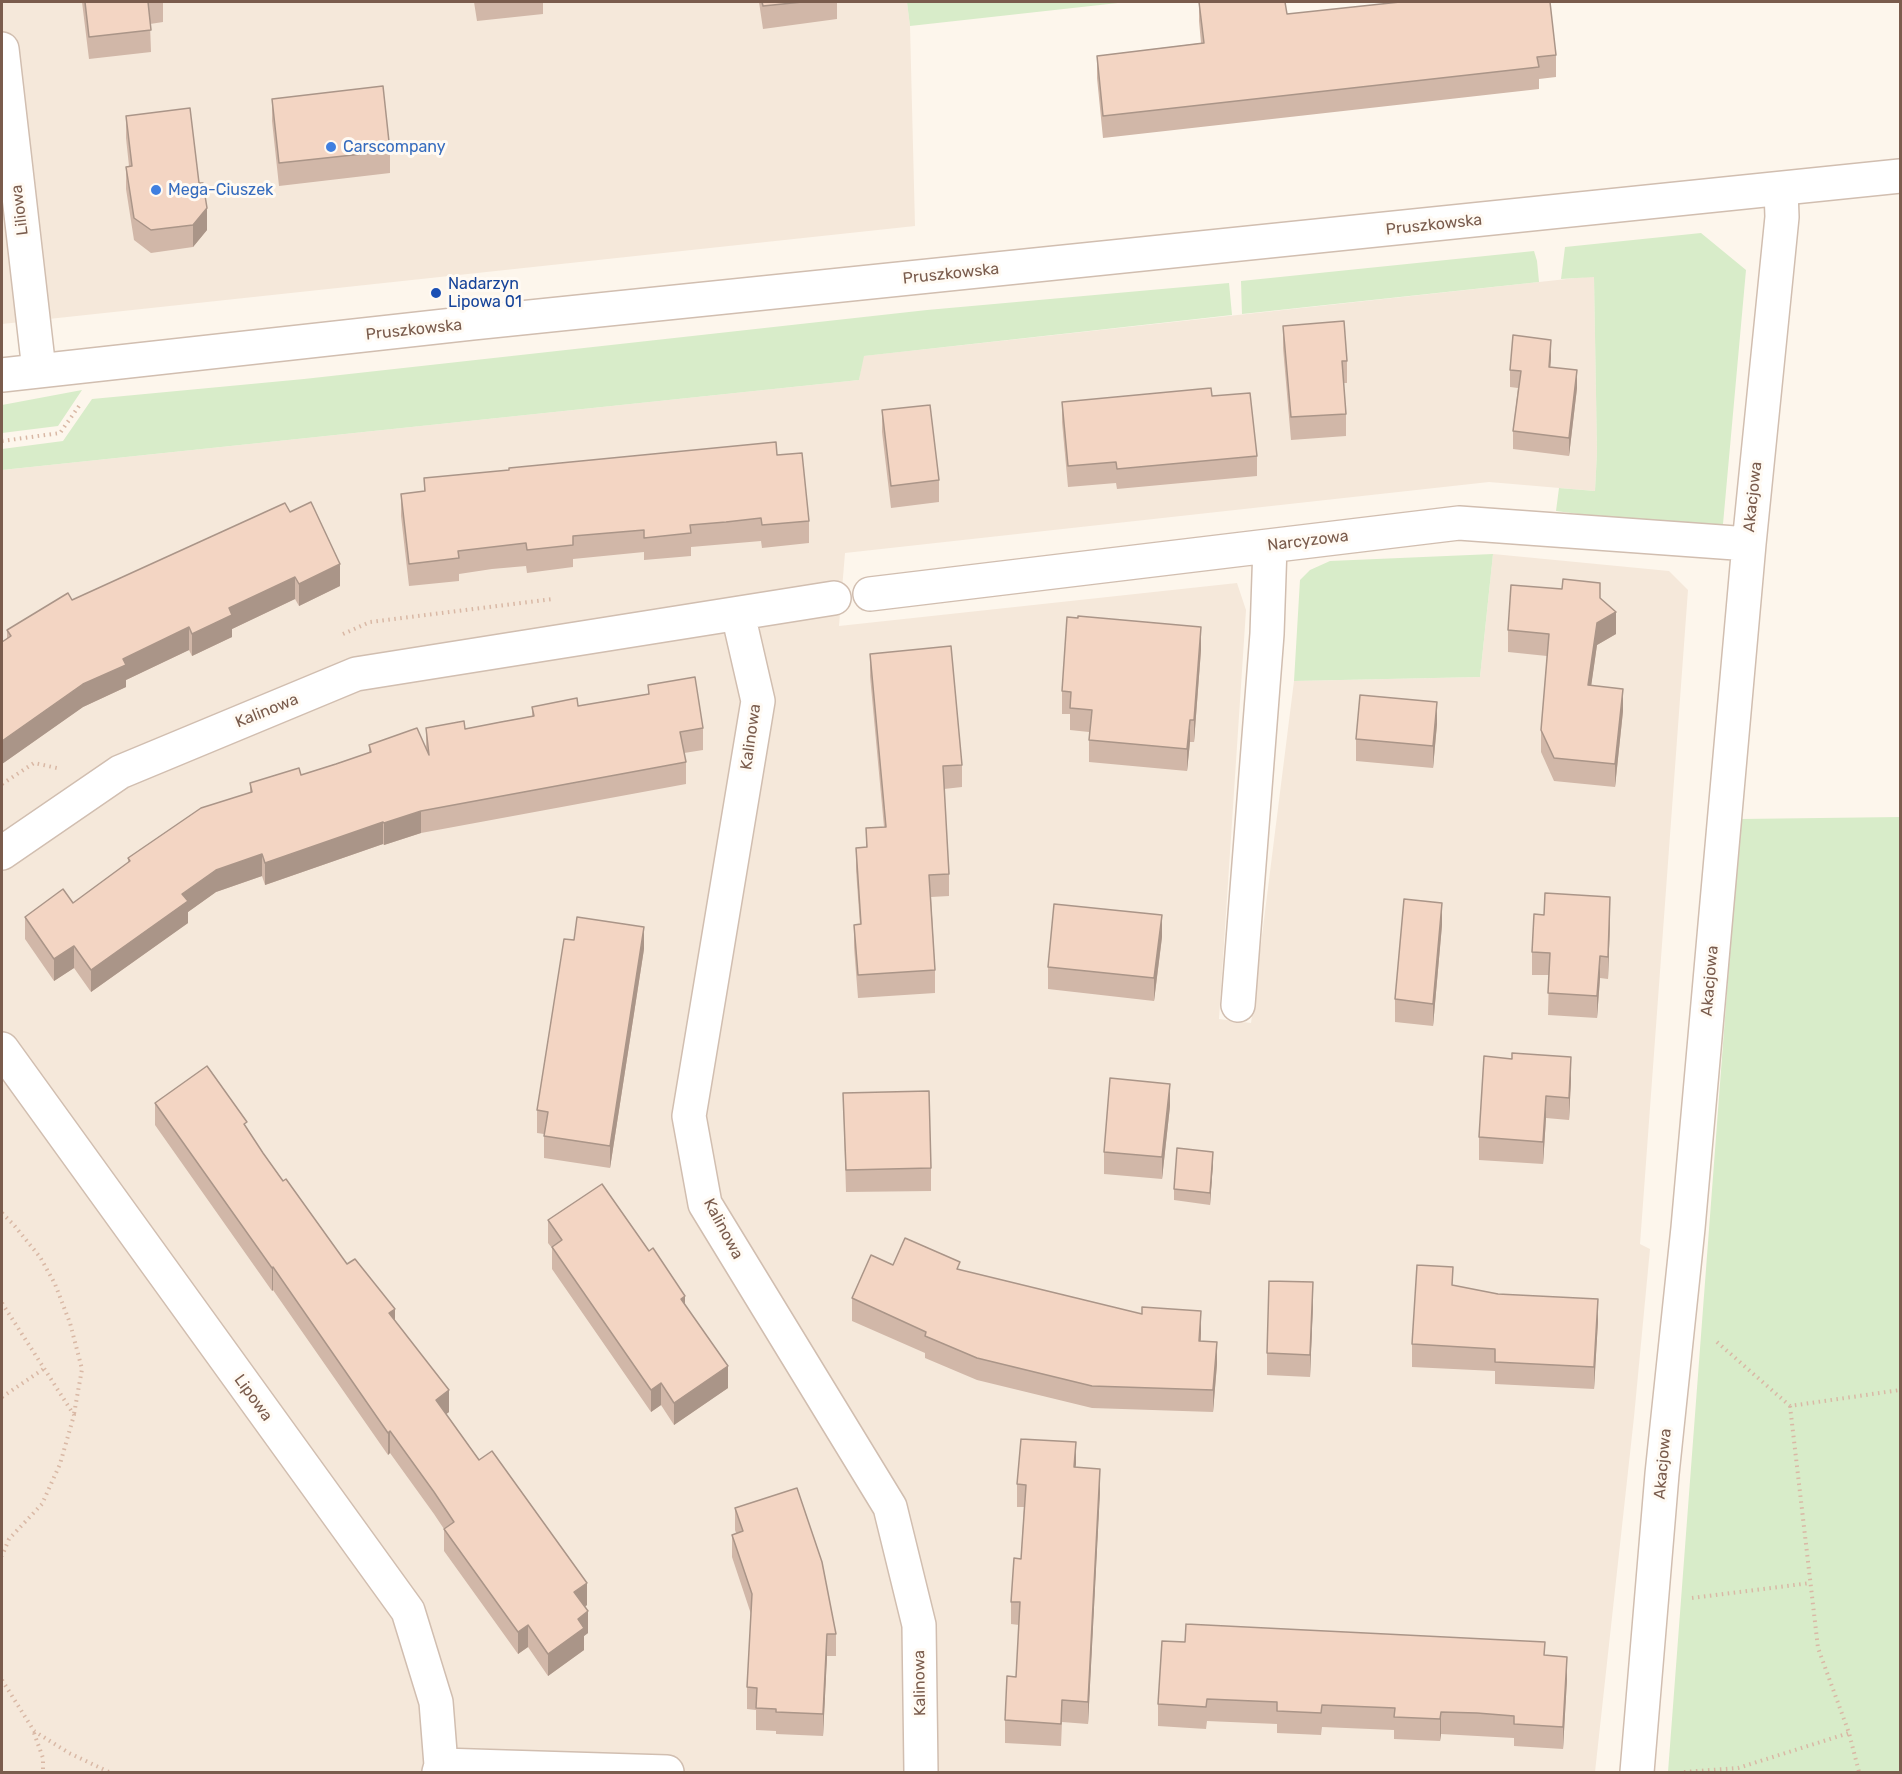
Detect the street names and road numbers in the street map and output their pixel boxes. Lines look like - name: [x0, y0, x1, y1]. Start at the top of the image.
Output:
- street label: Liliowa: [7, 184, 33, 236]
- street label: Pruszkowska: [1385, 210, 1483, 240]
- street label: Pruszkowska: [902, 259, 1000, 289]
- street label: Pruszkowska: [365, 315, 463, 345]
- street label: Akacjowa: [1740, 461, 1766, 533]
- street label: Narcyzowa: [1266, 526, 1350, 556]
- street label: Kalinowa: [233, 690, 301, 732]
- street label: Kalinowa: [737, 703, 765, 771]
- street label: Akacjowa: [1697, 945, 1723, 1017]
- street label: Kalinowa: [699, 1195, 747, 1263]
- street label: Lipowa: [230, 1371, 276, 1425]
- street label: Akacjowa: [1650, 1428, 1676, 1500]
- street label: Kalinowa: [910, 1650, 930, 1716]

